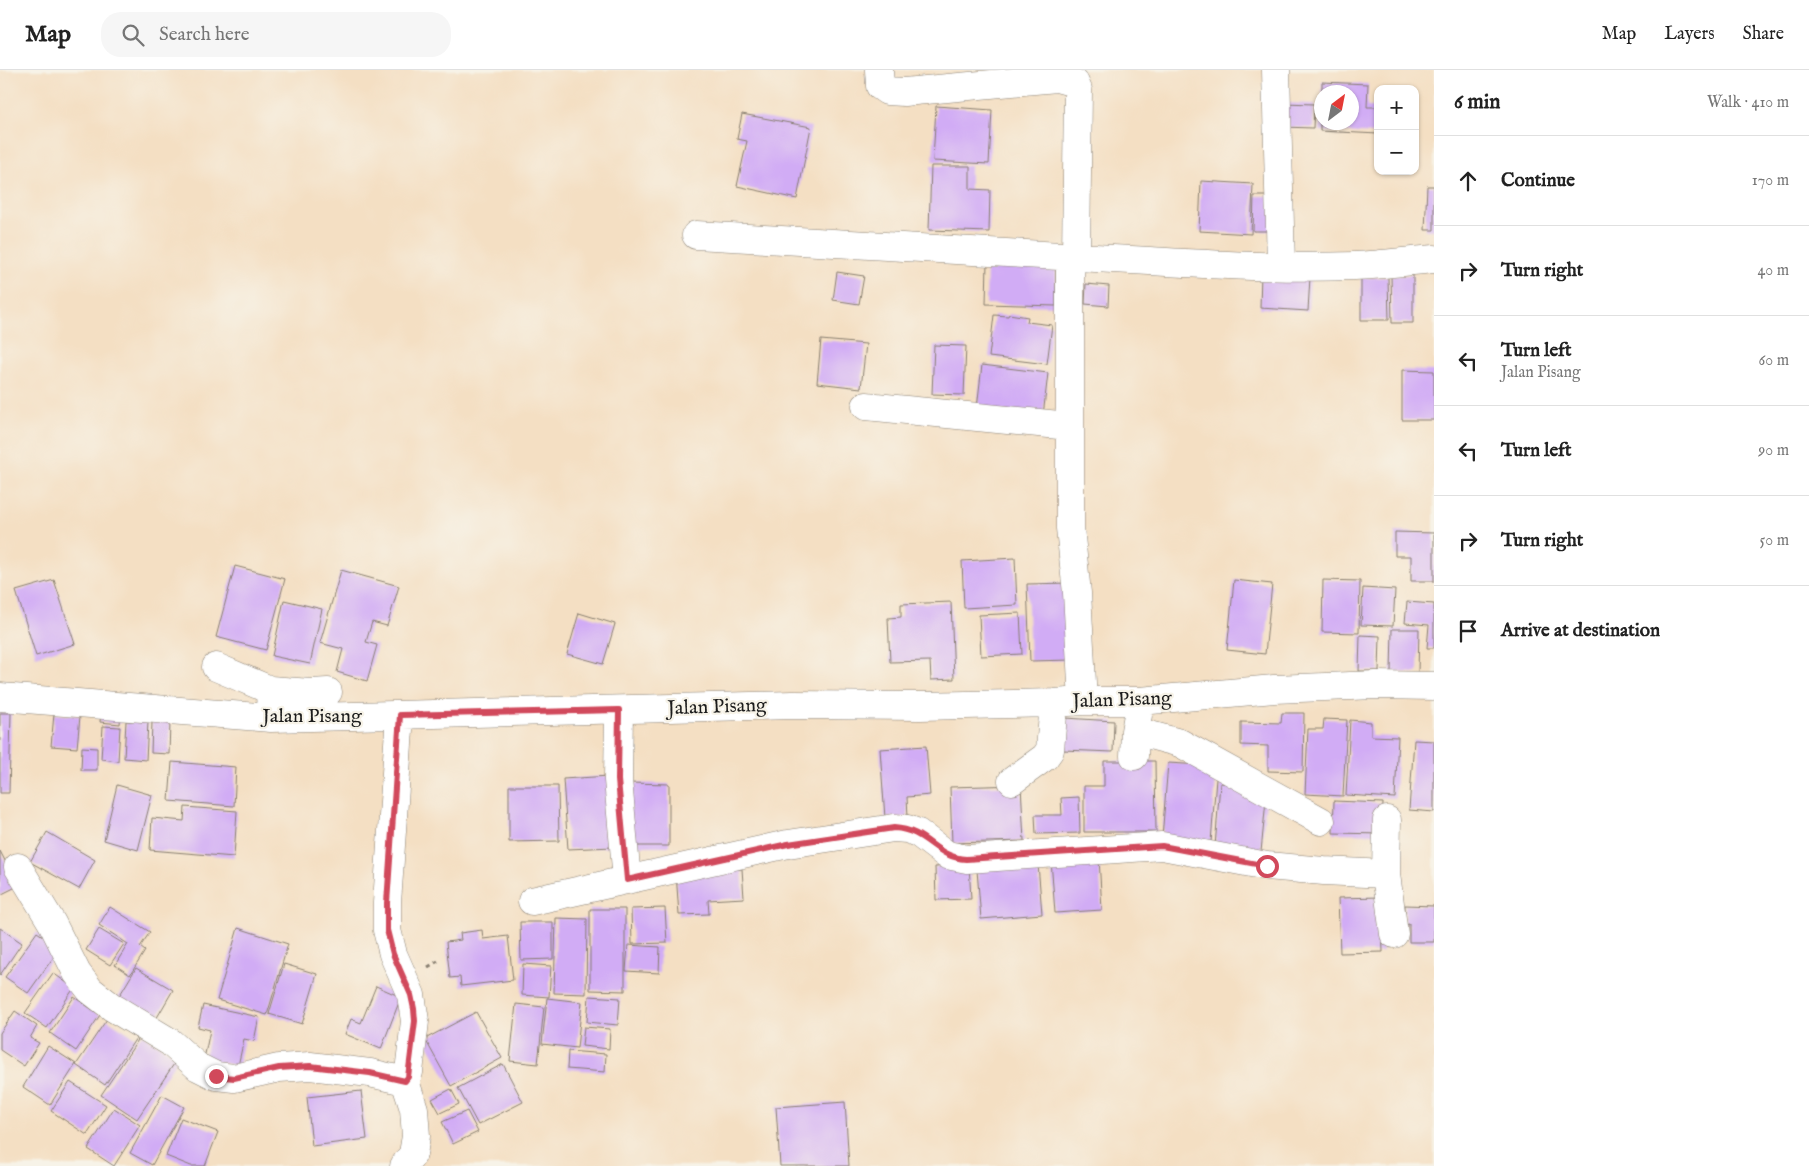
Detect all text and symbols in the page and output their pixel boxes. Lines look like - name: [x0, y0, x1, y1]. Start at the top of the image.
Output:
- search box: [101, 12, 451, 57]
- text: Map: [25, 19, 71, 50]
- icon: search: [119, 21, 147, 49]
- text: Search here: [159, 23, 250, 47]
- text: Map: [1602, 23, 1636, 46]
- text: Layers: [1664, 23, 1715, 46]
- text: Share: [1743, 23, 1784, 46]
- north arrow: [1314, 85, 1359, 130]
- map controls: [1374, 85, 1419, 175]
- button: +: [1374, 85, 1419, 130]
- text: 6 min: [1454, 89, 1500, 116]
- text: Walk · 410 m: [1707, 93, 1789, 113]
- button: −: [1374, 130, 1419, 175]
- icon: ahead: [1454, 167, 1482, 195]
- text: Continue: [1501, 169, 1575, 193]
- text: 170 m: [1752, 171, 1789, 191]
- icon: right: [1454, 257, 1482, 285]
- text: Turn right: [1501, 259, 1583, 283]
- text: 40 m: [1757, 261, 1789, 281]
- text: Turn left: [1501, 339, 1572, 363]
- icon: left: [1454, 347, 1482, 375]
- text: 60 m: [1759, 351, 1789, 371]
- text: Jalan Pisang: [1501, 363, 1581, 383]
- icon: left: [1454, 437, 1482, 465]
- text: Turn left: [1501, 439, 1572, 463]
- text: 90 m: [1758, 441, 1789, 461]
- icon: right: [1454, 527, 1482, 555]
- text: Turn right: [1501, 529, 1583, 553]
- text: 50 m: [1760, 531, 1789, 551]
- icon: arrive: [1454, 617, 1482, 645]
- text: Arrive at destination: [1501, 619, 1660, 643]
- street label: Jalan Pisang: [1070, 686, 1173, 714]
- street label: Jalan Pisang: [665, 693, 768, 721]
- street label: Jalan Pisang: [260, 704, 363, 729]
- route start: [1256, 855, 1279, 878]
- route end: [205, 1065, 228, 1088]

